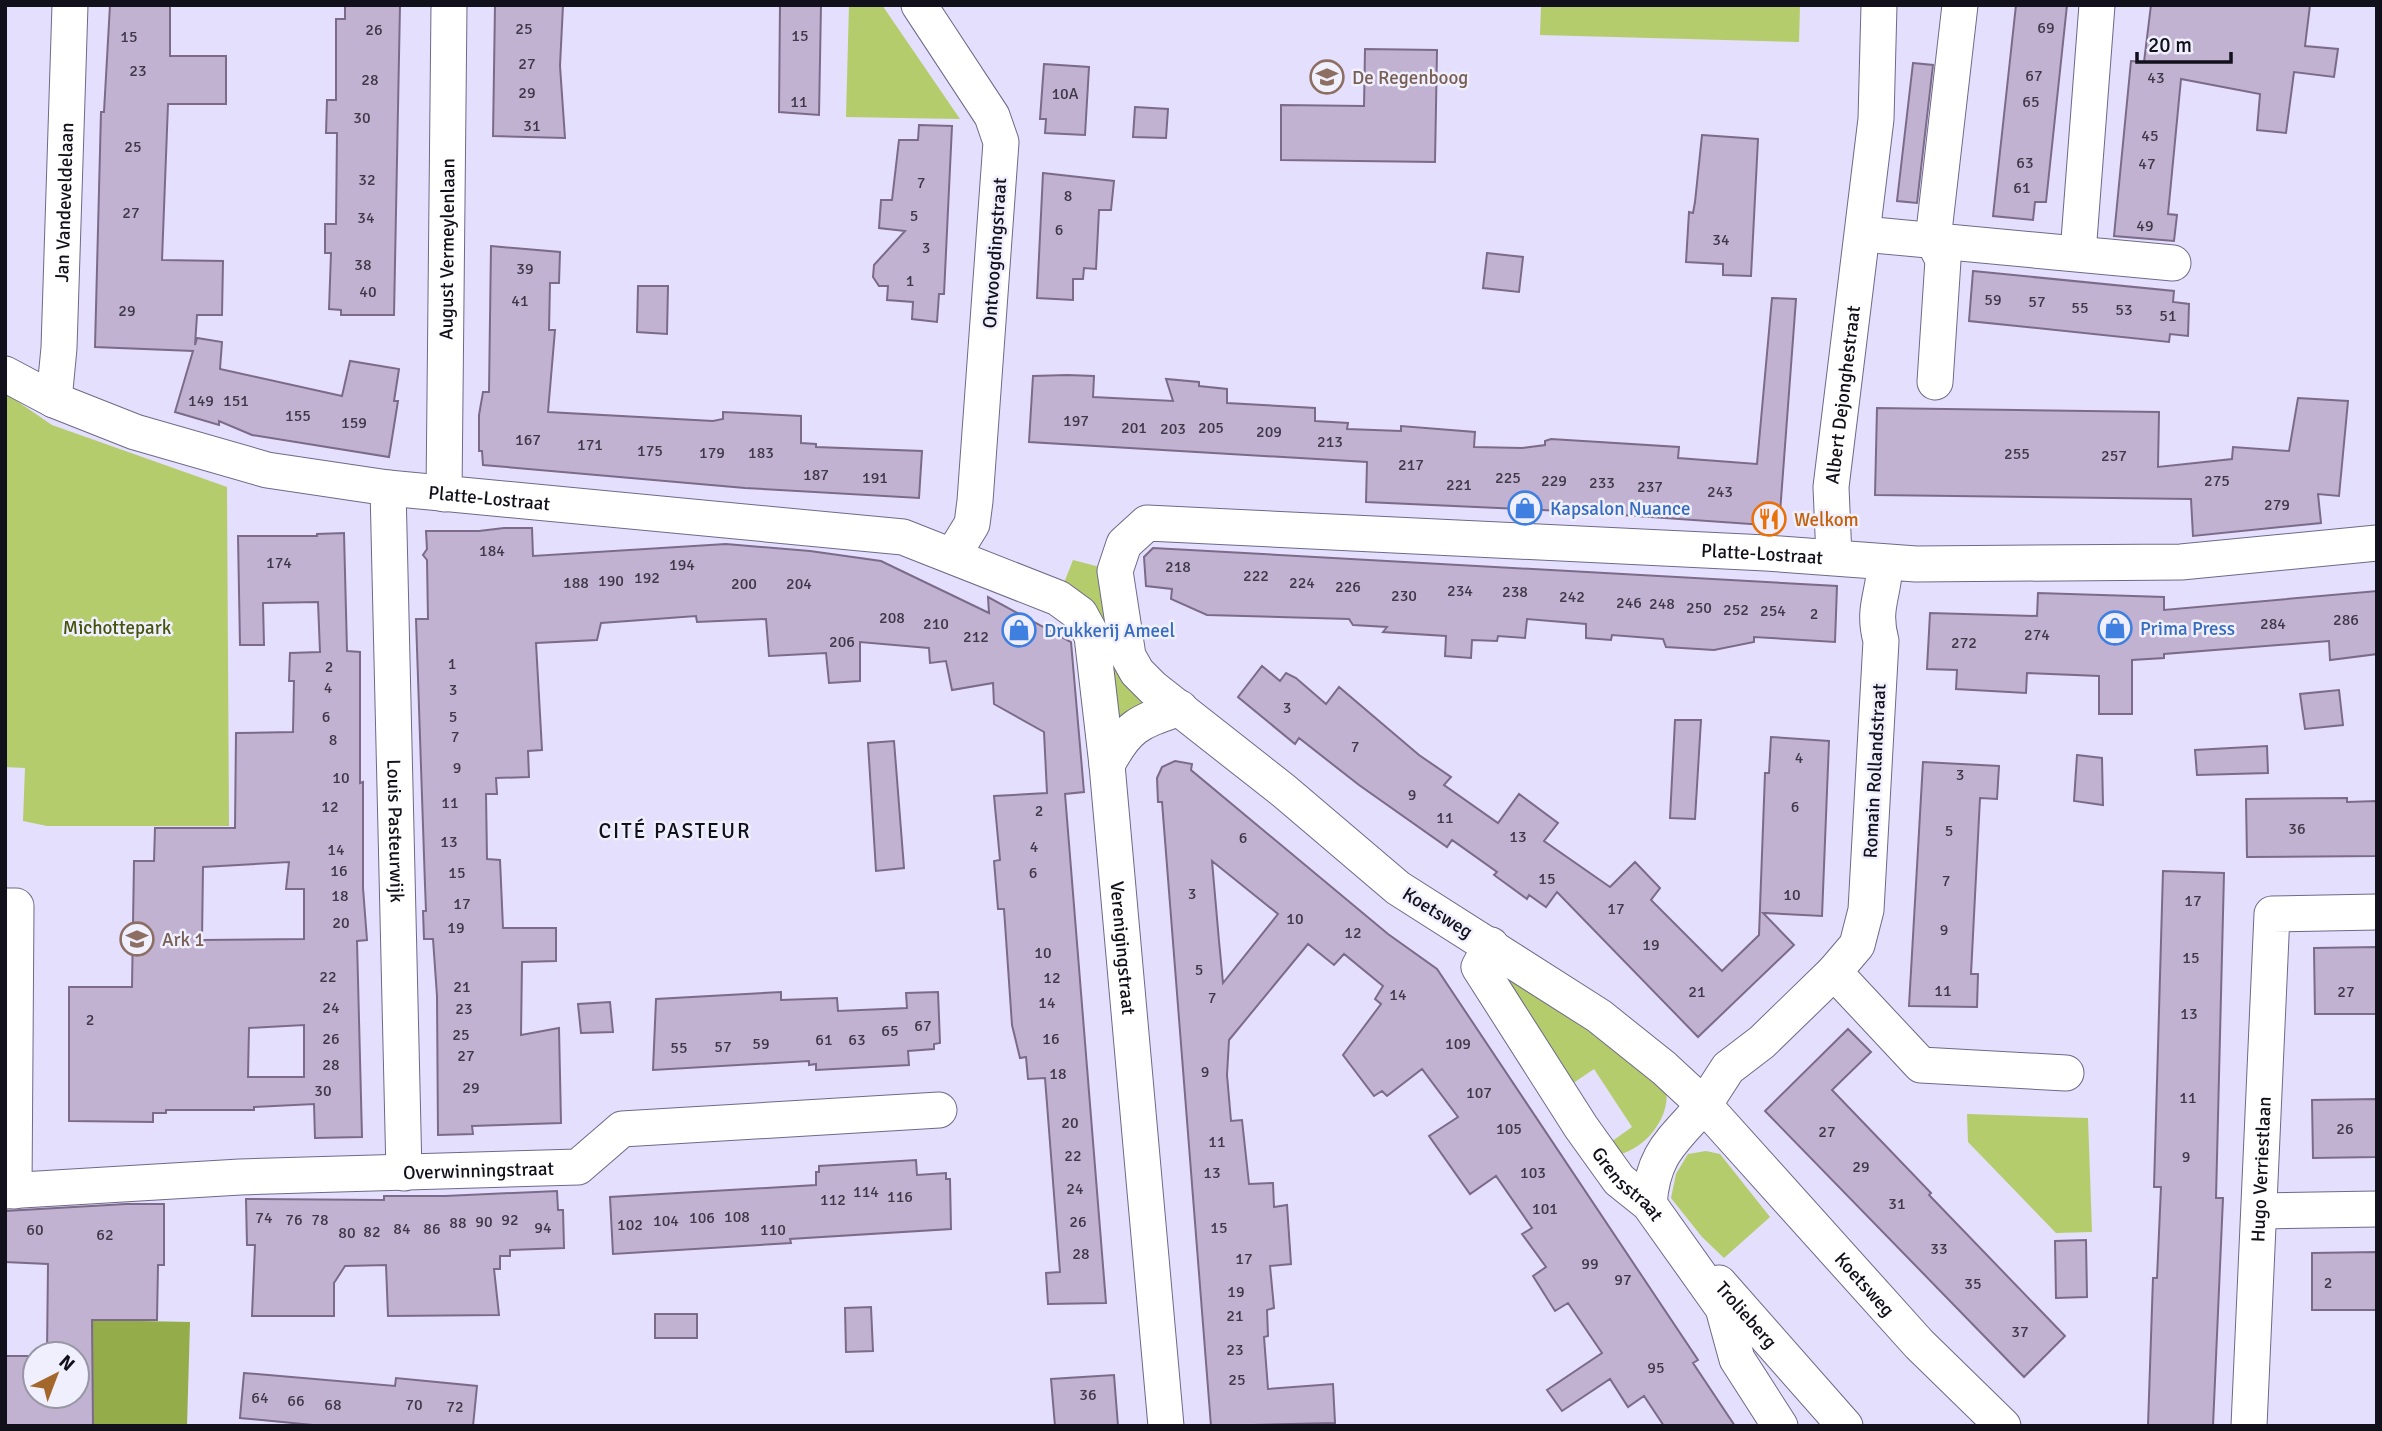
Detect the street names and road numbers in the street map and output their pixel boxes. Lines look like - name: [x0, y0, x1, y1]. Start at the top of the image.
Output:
- street label: Jan Vandeveldelaan: [50, 122, 79, 283]
- street label: August Vermeylenlaan: [435, 158, 460, 340]
- street label: Ontvoogdingstraat: [978, 177, 1012, 329]
- street label: Albert Dejonghestraat: [1820, 304, 1866, 486]
- street label: Platte-Lostraat: [427, 481, 551, 516]
- street label: Platte-Lostraat: [1701, 539, 1824, 570]
- street label: Romain Rollandstraat: [1858, 683, 1892, 859]
- street label: Louis Pasteurwijk: [381, 759, 409, 903]
- street label: Verenigingstraat: [1104, 880, 1140, 1016]
- street label: Koetsweg: [1398, 882, 1477, 944]
- street label: Hugo Verriestlaan: [2246, 1096, 2277, 1243]
- street label: Grensstraat: [1586, 1142, 1669, 1226]
- street label: Overwinningstraat: [403, 1157, 555, 1185]
- street label: Koetsweg: [1829, 1247, 1899, 1322]
- street label: Trolieberg: [1710, 1277, 1782, 1354]

